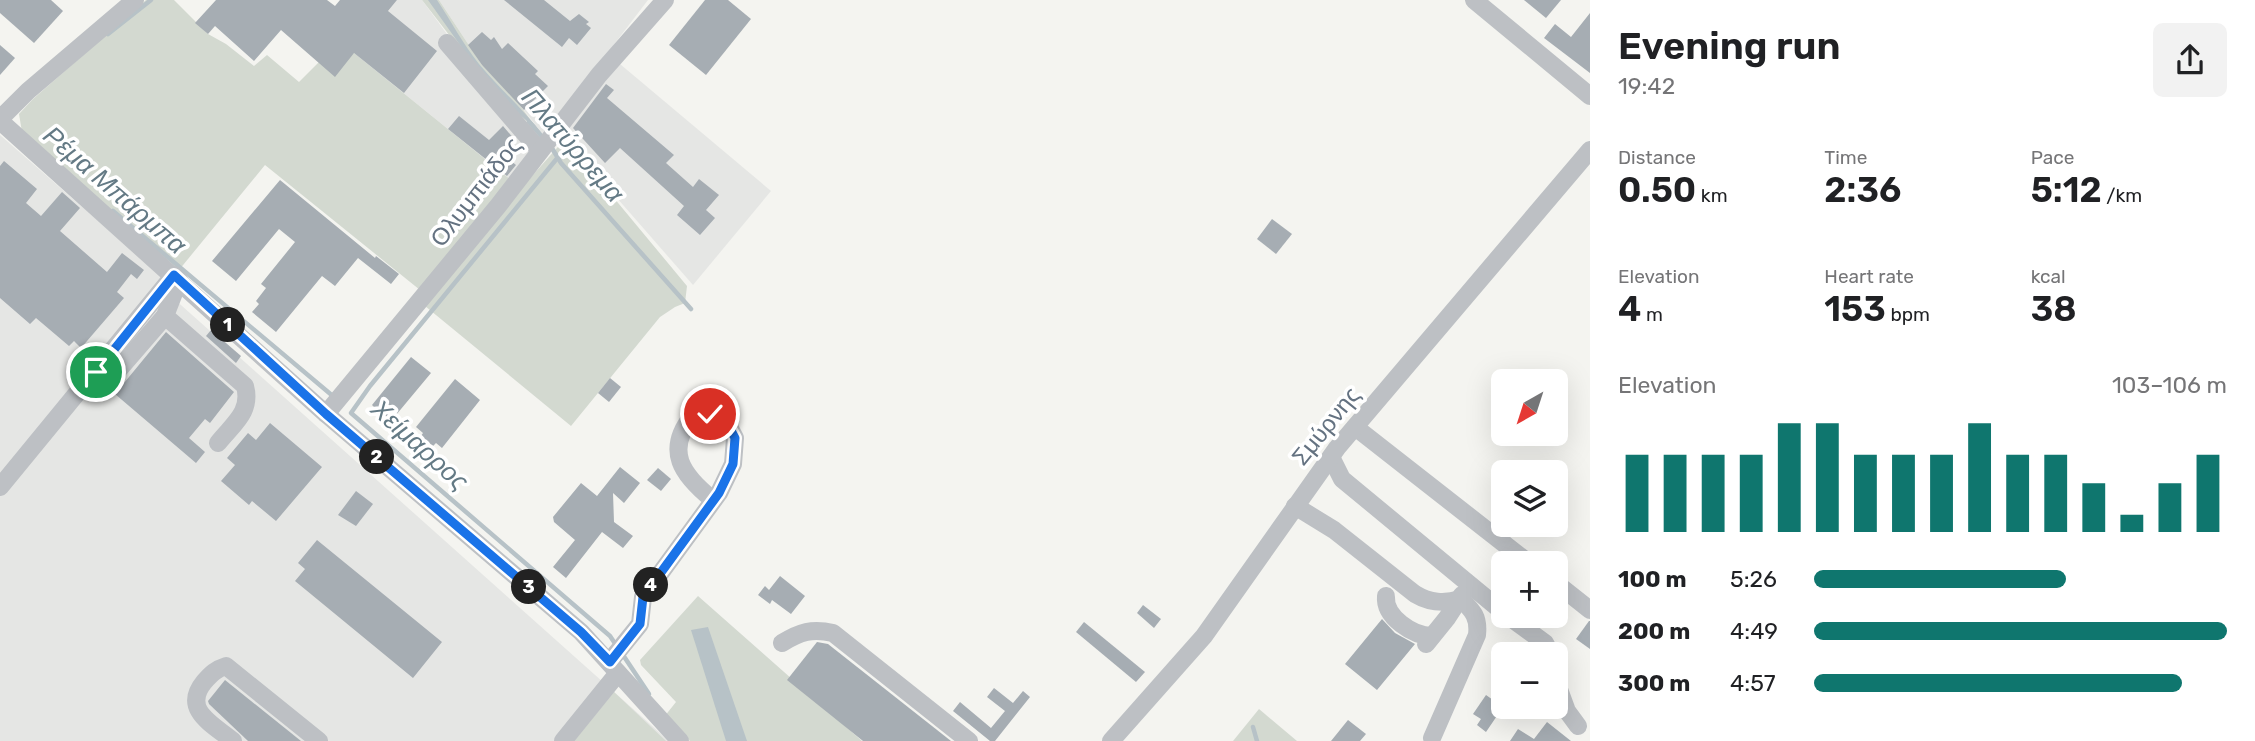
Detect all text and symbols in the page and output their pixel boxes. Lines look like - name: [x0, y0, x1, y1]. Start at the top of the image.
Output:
- text: Evening run: [1618, 23, 1841, 69]
- button: share: [2153, 23, 2227, 97]
- text: 19:42: [1618, 72, 1675, 100]
- water label: Πλατύρρεμα: [515, 82, 631, 209]
- water label: Ρέμα Μπάρμπα: [37, 120, 193, 262]
- street label: Ολυμπιάδος: [425, 132, 527, 252]
- text: Distance: [1618, 146, 1696, 169]
- text: Time: [1824, 146, 1867, 169]
- text: Pace: [2031, 146, 2074, 169]
- text: 0.50: [1618, 169, 1696, 211]
- text: 2:36: [1824, 169, 1901, 211]
- text: 5:12: [2031, 169, 2102, 211]
- text: km: [1696, 184, 1728, 207]
- text: /km: [2102, 184, 2142, 207]
- text: Elevation: [1618, 265, 1699, 288]
- text: Heart rate: [1824, 265, 1914, 288]
- text: kcal: [2031, 265, 2066, 288]
- text: 4: [1618, 288, 1641, 330]
- text: 153: [1824, 288, 1886, 330]
- text: 38: [2031, 288, 2077, 330]
- text: m: [1641, 303, 1663, 326]
- text: bpm: [1886, 303, 1930, 326]
- pin: 1: [210, 308, 246, 342]
- text: 1: [223, 313, 232, 336]
- pin: [66, 342, 126, 402]
- icon: arrive: [77, 353, 115, 391]
- north arrow: [1491, 369, 1568, 446]
- map controls: [1491, 369, 1568, 719]
- text: Elevation: [1618, 371, 1717, 399]
- text: 103–106 m: [2112, 371, 2227, 399]
- street label: Σμύρνης: [1286, 381, 1366, 471]
- pin: [680, 384, 740, 444]
- water label: Χείμαρρος: [364, 393, 475, 497]
- icon: check: [691, 395, 729, 433]
- pin: 2: [360, 440, 394, 475]
- text: 2: [370, 445, 383, 468]
- button: layers: [1491, 460, 1568, 537]
- button: +: [1491, 551, 1568, 628]
- text: 100 m: [1618, 565, 1687, 593]
- text: 5:26: [1730, 565, 1777, 593]
- pin: 4: [634, 568, 668, 602]
- pin: 3: [512, 570, 546, 604]
- text: 4: [644, 573, 657, 596]
- text: 3: [522, 575, 535, 598]
- text: 200 m: [1618, 617, 1690, 645]
- text: 4:49: [1730, 617, 1778, 645]
- button: −: [1491, 642, 1568, 719]
- text: 300 m: [1618, 669, 1690, 697]
- text: 4:57: [1730, 669, 1776, 697]

